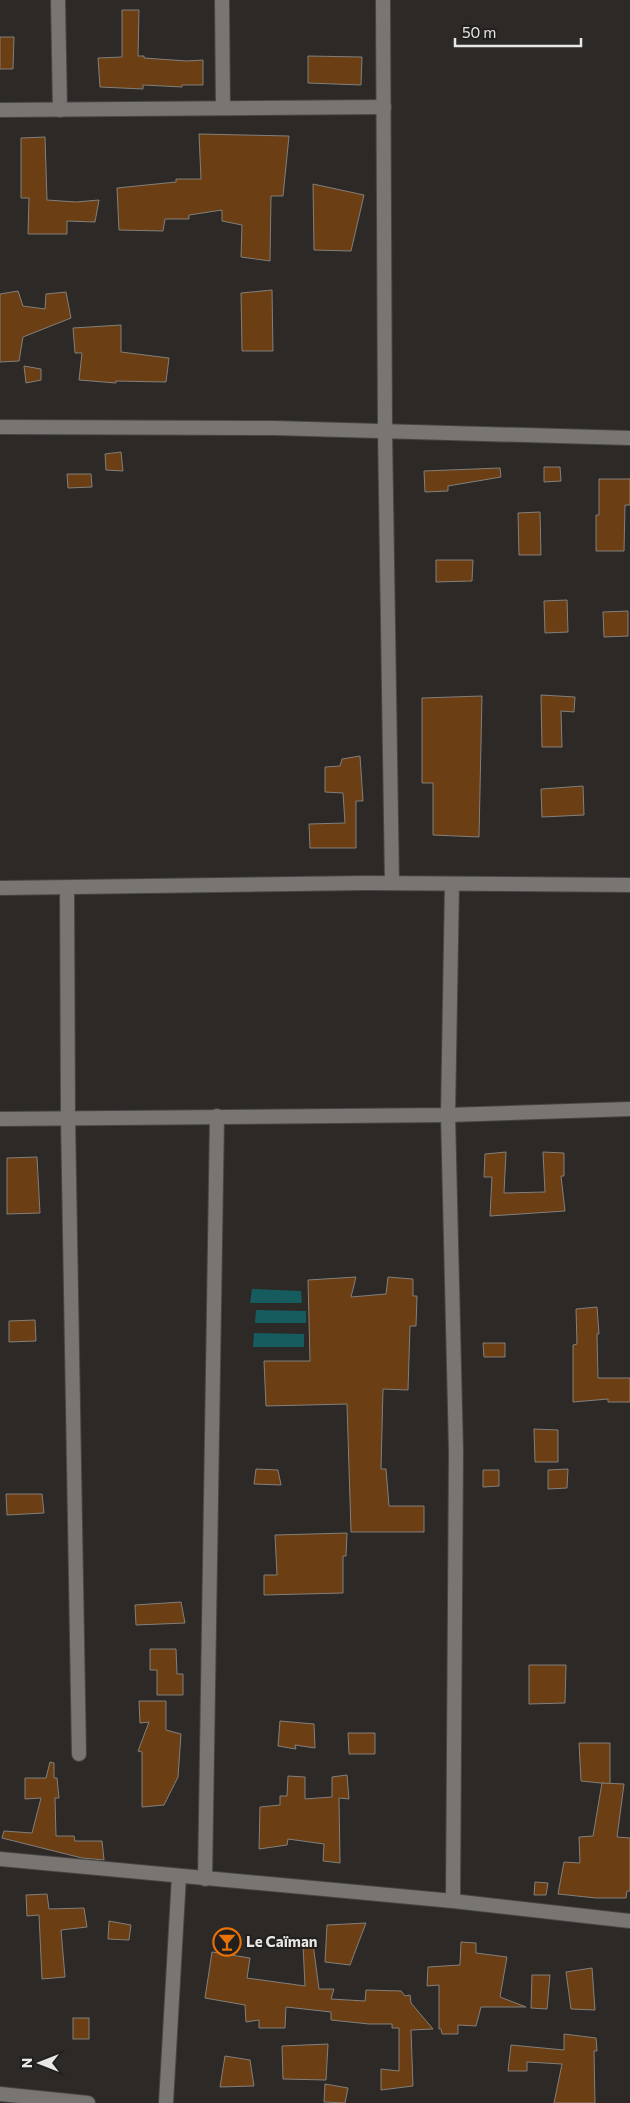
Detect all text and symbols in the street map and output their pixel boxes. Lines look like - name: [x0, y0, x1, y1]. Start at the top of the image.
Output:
- scale bar: [455, 15, 581, 47]
- text: 50 m: [462, 23, 496, 41]
- bar icon: Le Caïman: [212, 1927, 242, 1957]
- place label: Le Caïman: [246, 1932, 317, 1950]
- north arrow: [15, 2038, 65, 2088]
- text: N: [18, 2058, 35, 2068]

